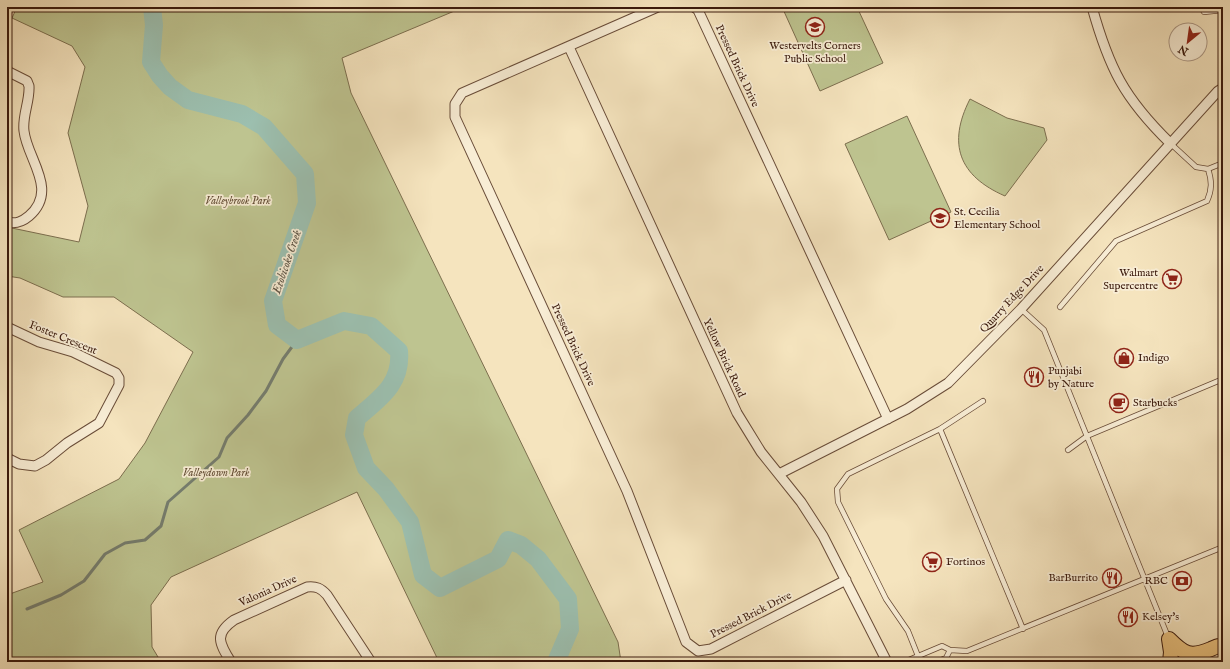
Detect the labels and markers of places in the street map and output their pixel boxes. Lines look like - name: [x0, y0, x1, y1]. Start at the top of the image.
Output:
- school or university icon: Westervelts Corners Public School: [804, 16, 826, 38]
- place label: Westervelts Corners Public School: [769, 39, 861, 66]
- place label: St. Cecilia Elementary School: [954, 205, 1040, 232]
- school or university icon: St. Cecilia Elementary School: [929, 207, 951, 229]
- place label: Walmart Supercentre: [1103, 266, 1158, 293]
- supermarket icon: Walmart Supercentre: [1161, 268, 1183, 290]
- shop icon: Indigo: [1113, 347, 1135, 369]
- place label: Indigo: [1138, 351, 1169, 365]
- place label: Punjabi by Nature: [1048, 364, 1094, 391]
- restaurant icon: Punjabi by Nature: [1023, 366, 1045, 388]
- cafe icon: Starbucks: [1108, 392, 1130, 414]
- place label: Starbucks: [1133, 396, 1177, 410]
- supermarket icon: Fortinos: [921, 551, 943, 573]
- place label: Fortinos: [946, 555, 985, 569]
- restaurant icon: BarBurrito: [1101, 567, 1123, 589]
- bank icon: RBC: [1171, 570, 1193, 592]
- place label: BarBurrito: [1048, 571, 1098, 585]
- place label: RBC: [1145, 574, 1168, 588]
- restaurant icon: Kelsey's: [1117, 606, 1139, 628]
- place label: Kelsey's: [1142, 610, 1179, 624]

